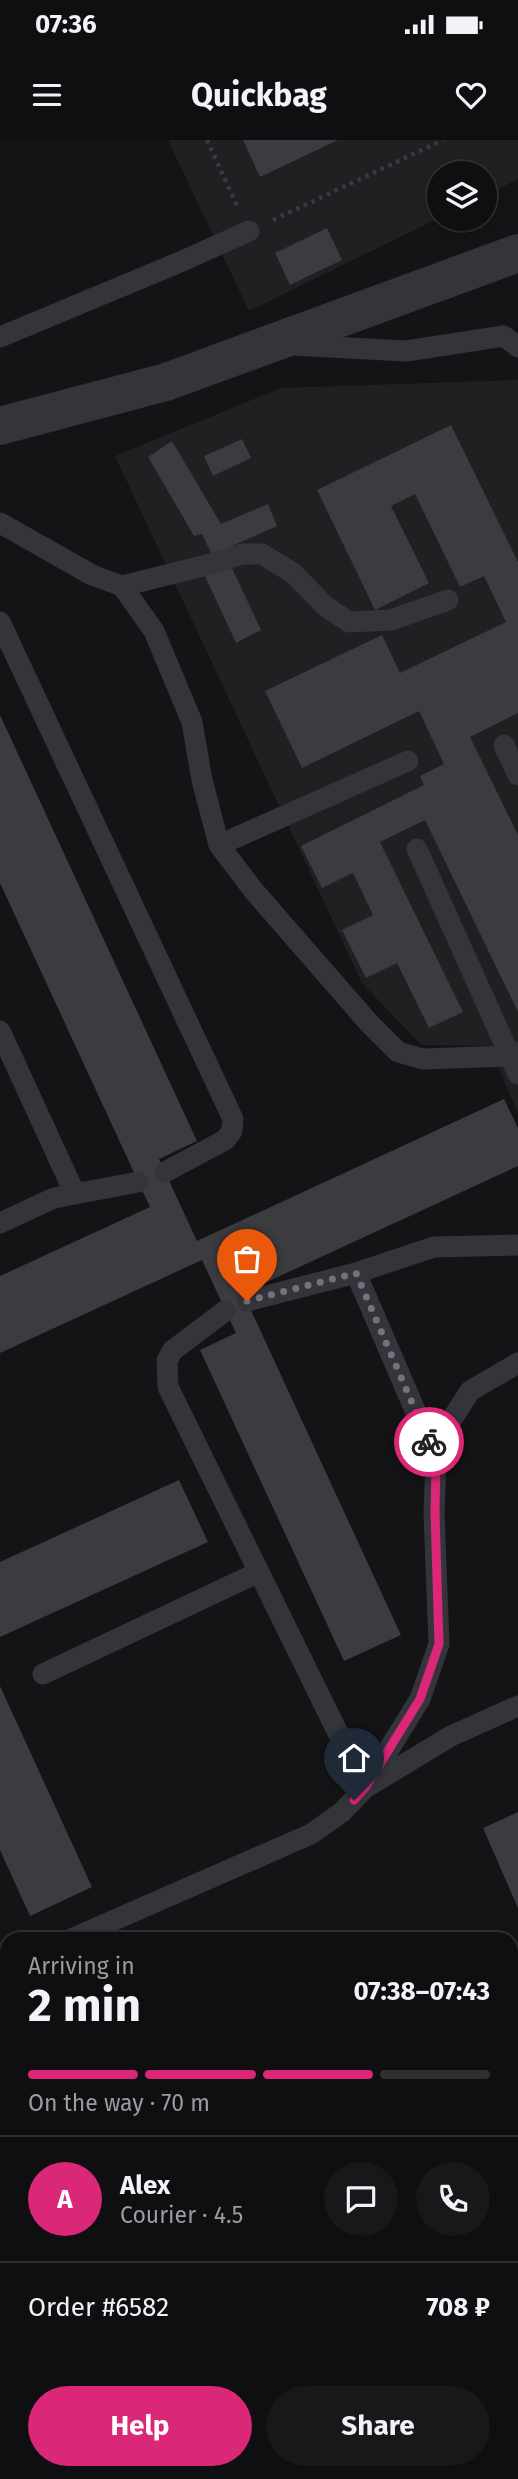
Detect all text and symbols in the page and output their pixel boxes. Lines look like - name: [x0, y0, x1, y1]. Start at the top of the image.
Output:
- text: 07:36: [35, 9, 97, 40]
- icon: menu: [28, 76, 66, 114]
- text: Quickbag: [191, 76, 327, 114]
- icon: heart: [452, 76, 490, 114]
- map controls: [427, 161, 497, 231]
- button: layers: [427, 161, 497, 231]
- pin: [217, 1229, 277, 1301]
- icon: bag: [228, 1240, 266, 1278]
- courier: [394, 1407, 464, 1477]
- icon: bike: [410, 1423, 448, 1461]
- pin: [324, 1728, 384, 1800]
- icon: home: [335, 1739, 373, 1777]
- text: Arriving in: [28, 1952, 135, 1980]
- text: 07:38–07:43: [354, 1976, 490, 2007]
- text: 2 min: [28, 1978, 141, 2033]
- text: On the way · 70 m: [28, 2089, 210, 2117]
- button: chat: [324, 2162, 398, 2236]
- button: phone: [416, 2162, 490, 2236]
- text: Alex: [120, 2170, 170, 2201]
- text: A: [57, 2184, 73, 2215]
- text: Courier · 4.5: [120, 2201, 243, 2229]
- text: Order #6582: [28, 2292, 169, 2323]
- text: 708 ₽: [426, 2292, 490, 2323]
- button: Help: [28, 2386, 252, 2466]
- button: Share: [266, 2386, 490, 2466]

